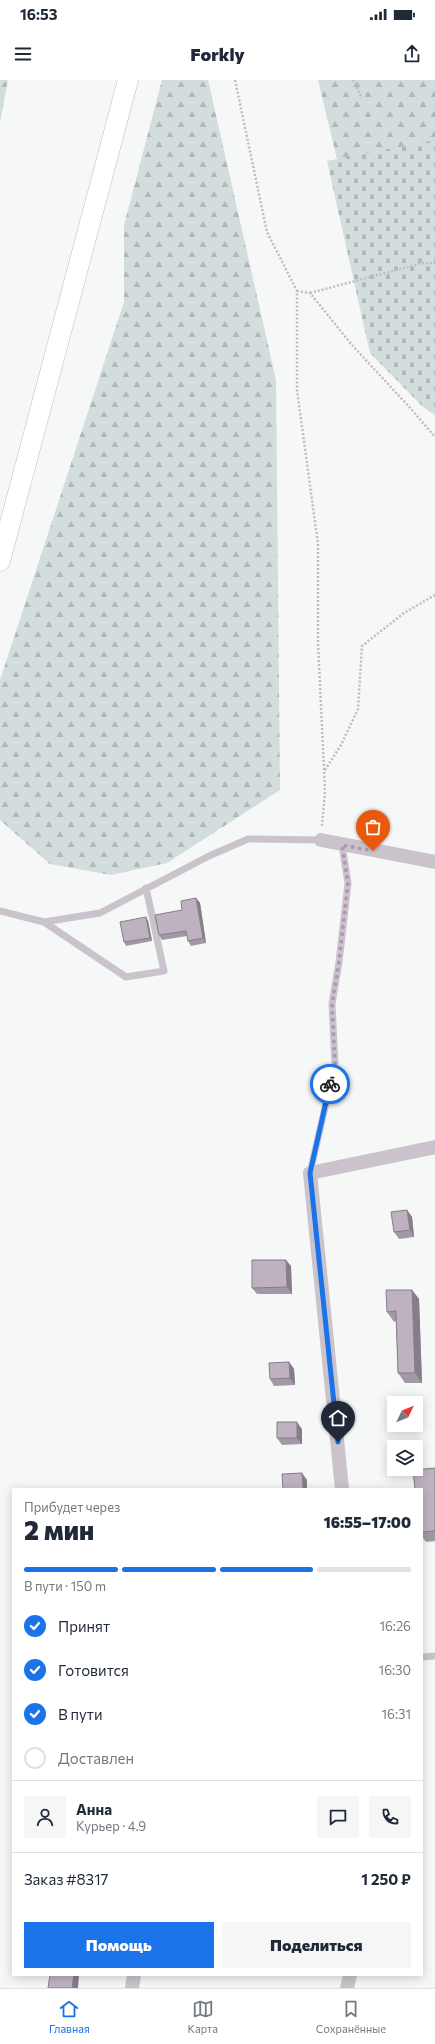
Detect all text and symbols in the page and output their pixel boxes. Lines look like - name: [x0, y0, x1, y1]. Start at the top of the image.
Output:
- text: 16:53: [20, 5, 58, 23]
- icon: menu: [12, 43, 34, 65]
- text: Forkly: [190, 43, 245, 65]
- icon: share: [401, 43, 423, 65]
- pin: [356, 810, 390, 851]
- icon: bag: [362, 816, 384, 838]
- courier: [310, 1064, 350, 1104]
- icon: bike: [319, 1073, 341, 1095]
- north arrow: [387, 1396, 423, 1432]
- map controls: [387, 1396, 423, 1476]
- pin: [321, 1401, 355, 1442]
- icon: home: [327, 1407, 349, 1429]
- button: layers: [387, 1440, 423, 1476]
- text: Прибудет через: [24, 1499, 120, 1515]
- text: 16:55–17:00: [324, 1513, 411, 1531]
- text: 2 мин: [24, 1514, 94, 1545]
- text: В пути · 150 m: [24, 1578, 106, 1594]
- icon: check: [24, 1615, 46, 1637]
- text: Принят: [58, 1617, 110, 1635]
- text: 16:26: [379, 1618, 411, 1634]
- icon: check: [24, 1659, 46, 1681]
- text: Готовится: [58, 1661, 129, 1679]
- text: 16:30: [379, 1662, 411, 1678]
- icon: check: [24, 1703, 46, 1725]
- text: В пути: [58, 1705, 103, 1723]
- text: 16:31: [382, 1706, 411, 1722]
- text: Доставлен: [58, 1749, 134, 1767]
- button: person: [24, 1796, 66, 1838]
- button: chat: [317, 1796, 359, 1838]
- button: phone: [369, 1796, 411, 1838]
- text: Анна: [76, 1800, 112, 1818]
- text: Курьер · 4.9: [76, 1818, 146, 1834]
- text: Заказ #8317: [24, 1870, 109, 1888]
- text: 1 250 ₽: [361, 1870, 411, 1888]
- button: Помощь: [24, 1922, 214, 1968]
- button: Поделиться: [222, 1922, 411, 1968]
- tab: Главная: [49, 1998, 90, 2035]
- tab: Карта: [188, 1998, 218, 2035]
- tab: Сохранённые: [316, 1998, 386, 2035]

